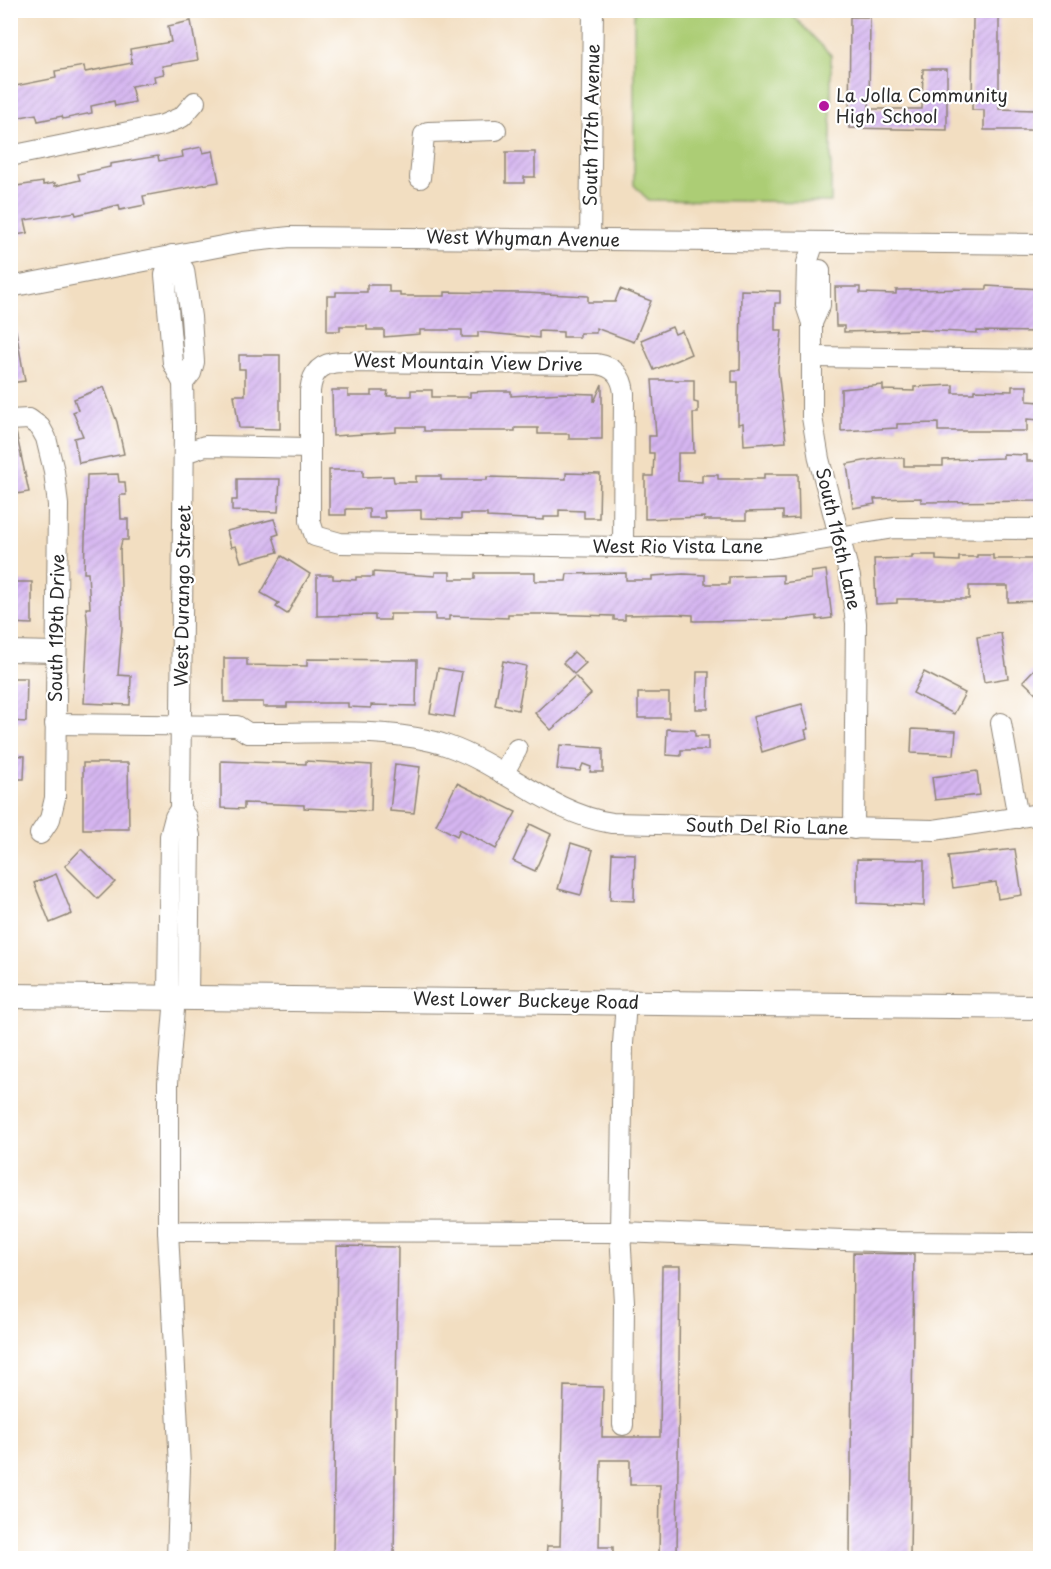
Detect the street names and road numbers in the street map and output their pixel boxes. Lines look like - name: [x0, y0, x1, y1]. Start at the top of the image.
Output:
- street label: South 117th Avenue: [576, 43, 605, 206]
- street label: West Whyman Avenue: [426, 222, 620, 253]
- street label: West Mountain View Drive: [353, 346, 583, 377]
- street label: South 116th Lane: [810, 465, 869, 612]
- street label: West Durango Street: [166, 505, 197, 687]
- street label: West Rio Vista Lane: [593, 532, 763, 559]
- street label: South 119th Drive: [41, 554, 70, 702]
- street label: South Del Rio Lane: [685, 811, 849, 840]
- street label: West Lower Buckeye Road: [413, 984, 639, 1015]

